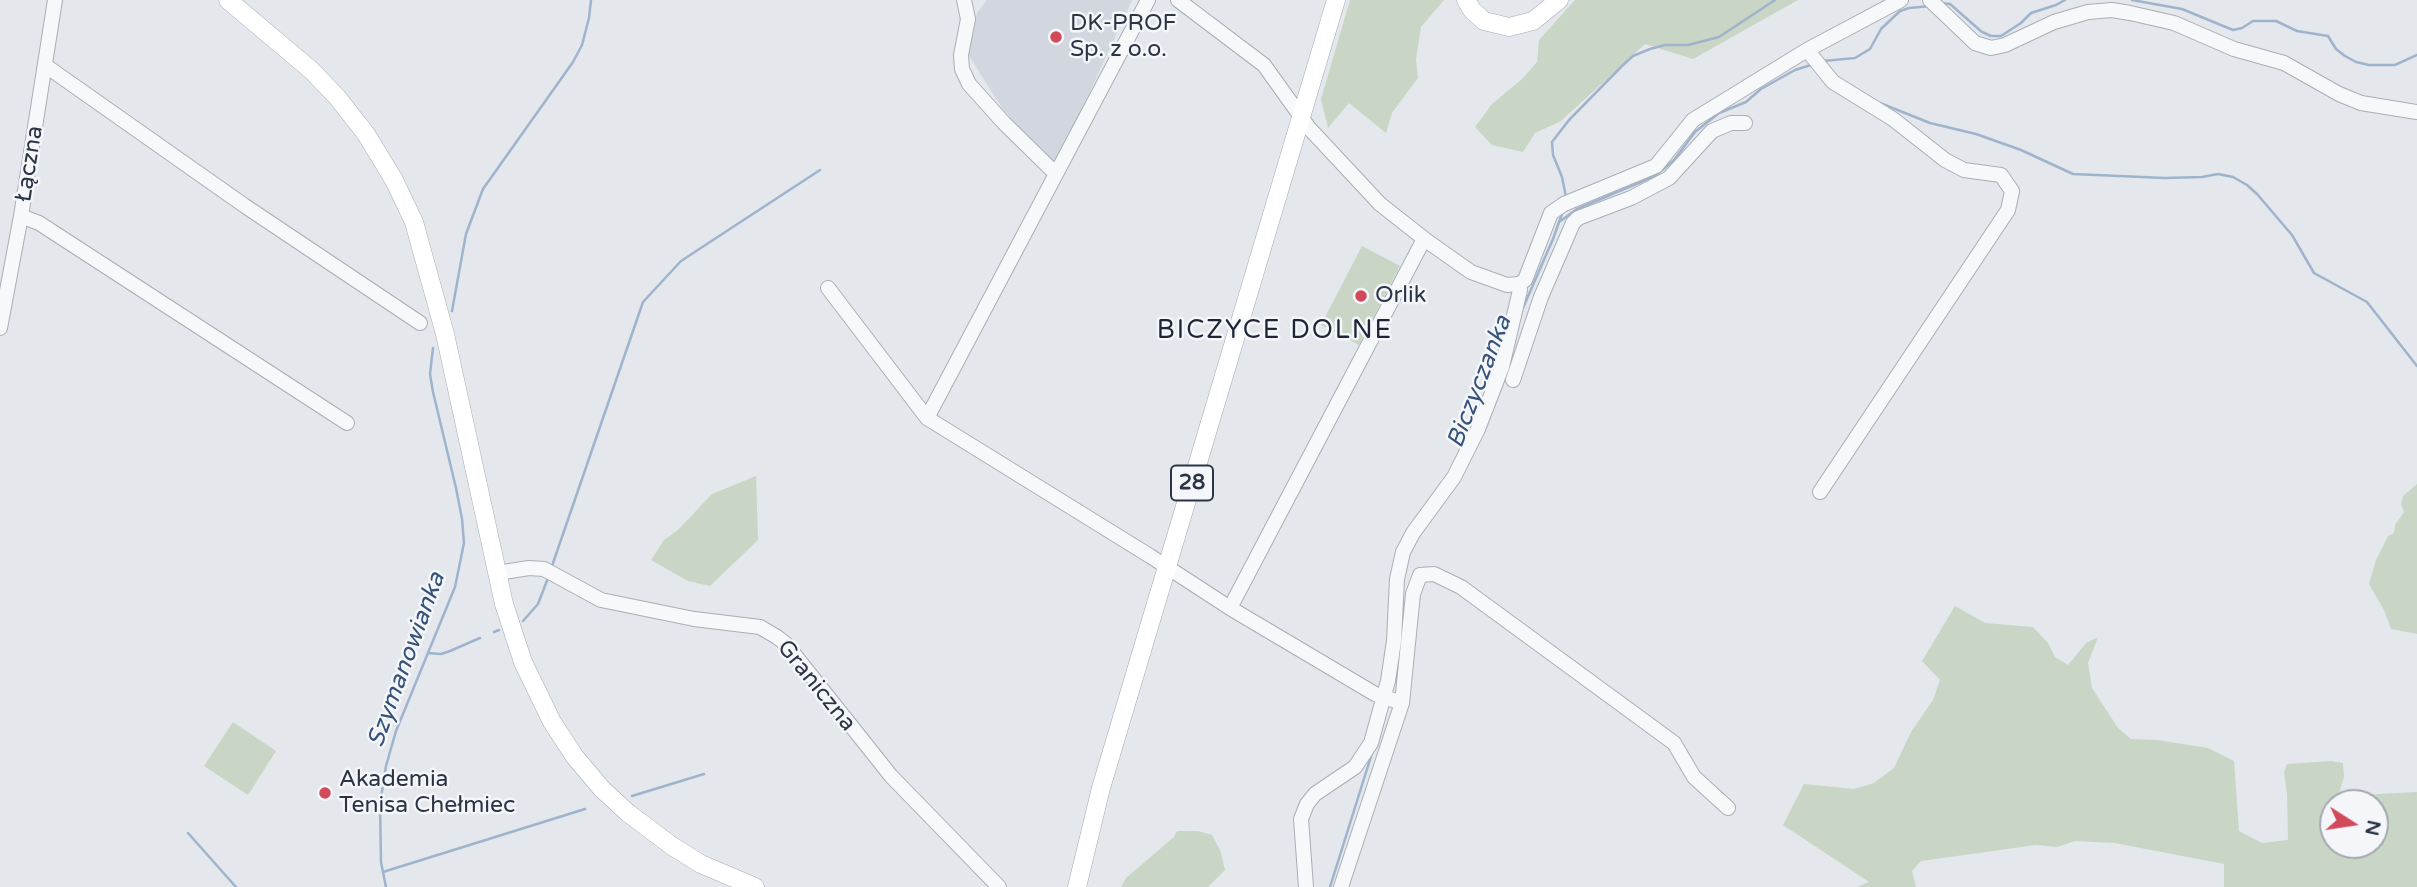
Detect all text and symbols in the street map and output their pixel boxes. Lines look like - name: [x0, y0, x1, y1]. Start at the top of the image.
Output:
- place label: DK-PROF Sp. z o.o.: [1070, 10, 1177, 64]
- marker: DK-PROF Sp. z o.o.: [1048, 29, 1064, 45]
- street label: Łączna: [10, 124, 50, 204]
- place label: Orlik: [1375, 282, 1426, 310]
- marker: Orlik: [1353, 288, 1369, 304]
- water label: Biczyczanka: [1442, 312, 1518, 452]
- district label: BICZYCE DOLNE: [1158, 315, 1392, 347]
- road number: 28: [1171, 466, 1213, 500]
- water label: Szymanowianka: [362, 569, 452, 751]
- street label: Graniczna: [771, 635, 861, 737]
- place label: Akademia Tenisa Chełmiec: [339, 766, 515, 820]
- marker: Akademia Tenisa Chełmiec: [317, 785, 333, 801]
- north arrow: [2319, 789, 2389, 859]
- text: N: [2360, 818, 2385, 838]

